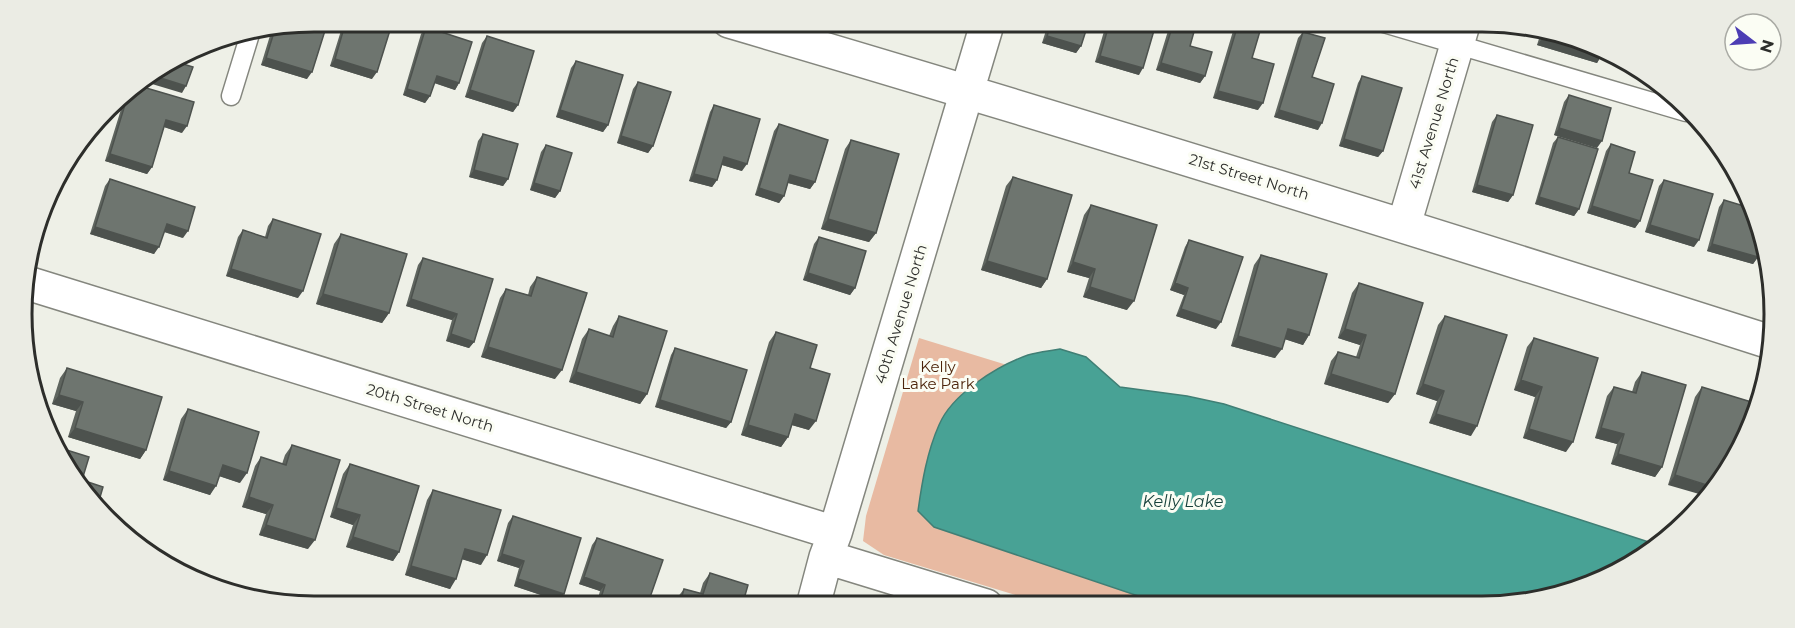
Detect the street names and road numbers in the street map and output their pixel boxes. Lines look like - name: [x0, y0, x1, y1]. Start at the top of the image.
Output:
- street label: 41st Avenue North: [1404, 55, 1463, 191]
- street label: 21st Street North: [1187, 149, 1312, 204]
- street label: 40th Avenue North: [870, 242, 931, 386]
- street label: 20th Street North: [364, 379, 496, 436]

